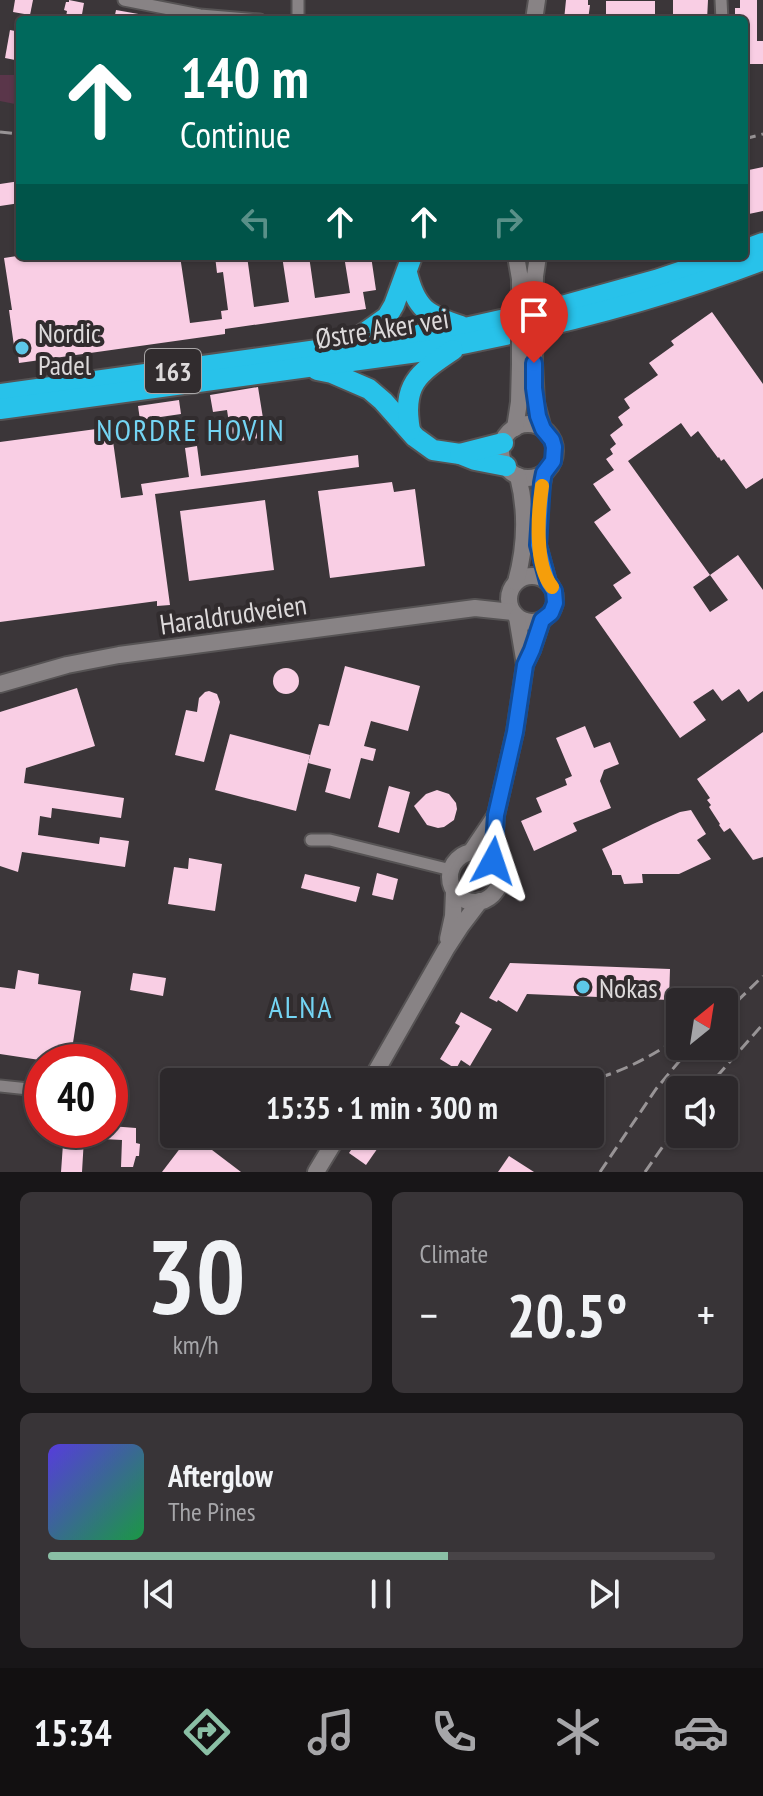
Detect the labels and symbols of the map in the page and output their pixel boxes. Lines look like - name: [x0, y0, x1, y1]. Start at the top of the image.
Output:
- pin: [500, 281, 568, 363]
- street label: Østre Aker vei: [313, 299, 451, 357]
- place label: Nordic Padel: [38, 314, 101, 383]
- marker: Nordic Padel: [13, 339, 31, 357]
- road number: 163: [145, 349, 201, 393]
- district label: NORDRE HOVIN: [96, 410, 286, 449]
- street label: Haraldrudveien: [157, 585, 309, 643]
- position arrow: [451, 819, 535, 903]
- place label: Nokas: [599, 969, 658, 1006]
- marker: Nokas: [574, 978, 592, 996]
- district label: ALNA: [269, 987, 333, 1026]
- north arrow: [666, 988, 738, 1060]
- speed limit sign: 40: [24, 1044, 128, 1148]

